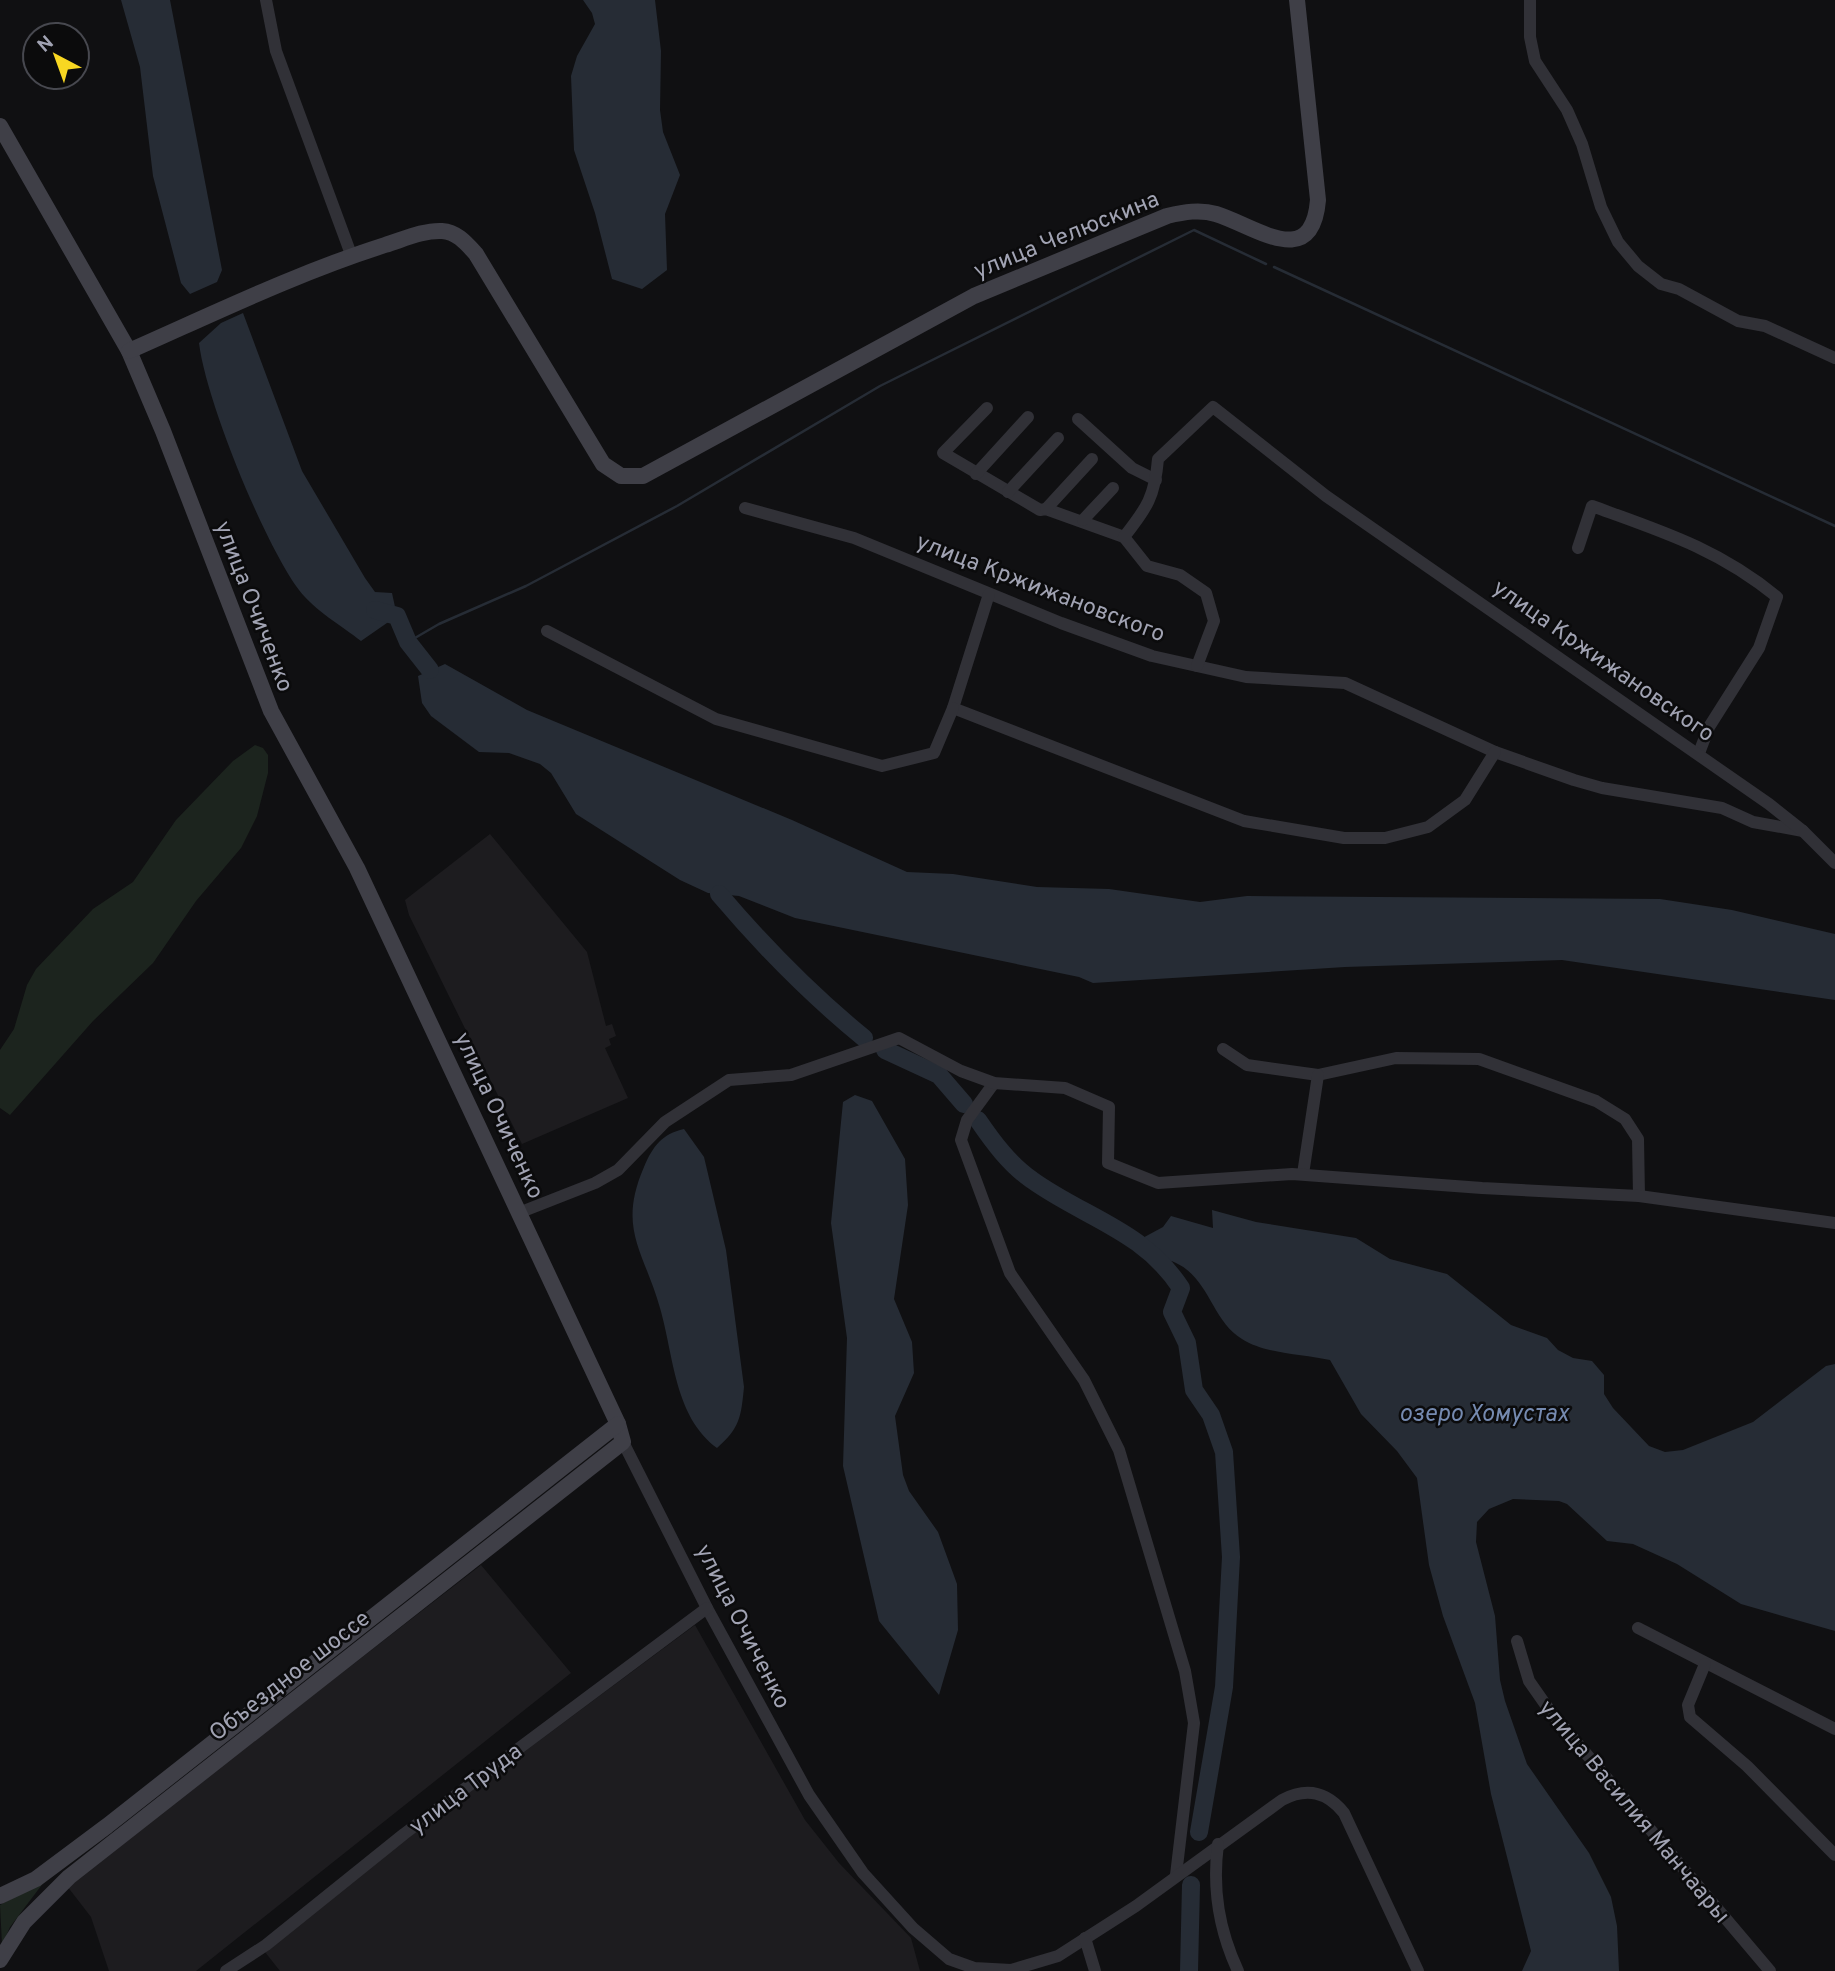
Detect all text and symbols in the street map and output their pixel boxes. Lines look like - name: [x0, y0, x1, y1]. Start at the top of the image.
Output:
- north arrow: [21, 21, 91, 91]
- text: N: [33, 31, 59, 58]
- street label: улица Челюскина: [970, 186, 1164, 287]
- street label: улица Очиченко: [207, 517, 299, 697]
- street label: улица Кржижановского: [912, 528, 1169, 650]
- street label: улица Кржижановского: [1486, 574, 1719, 750]
- street label: улица Очиченко: [446, 1028, 549, 1204]
- water label: озеро Хомустах: [1399, 1400, 1571, 1430]
- street label: улица Очиченко: [688, 1540, 796, 1714]
- street label: Объездное шоссе: [204, 1605, 377, 1749]
- street label: улица Василия Манчаары: [1531, 1695, 1735, 1930]
- street label: улица Труда: [404, 1738, 529, 1842]

